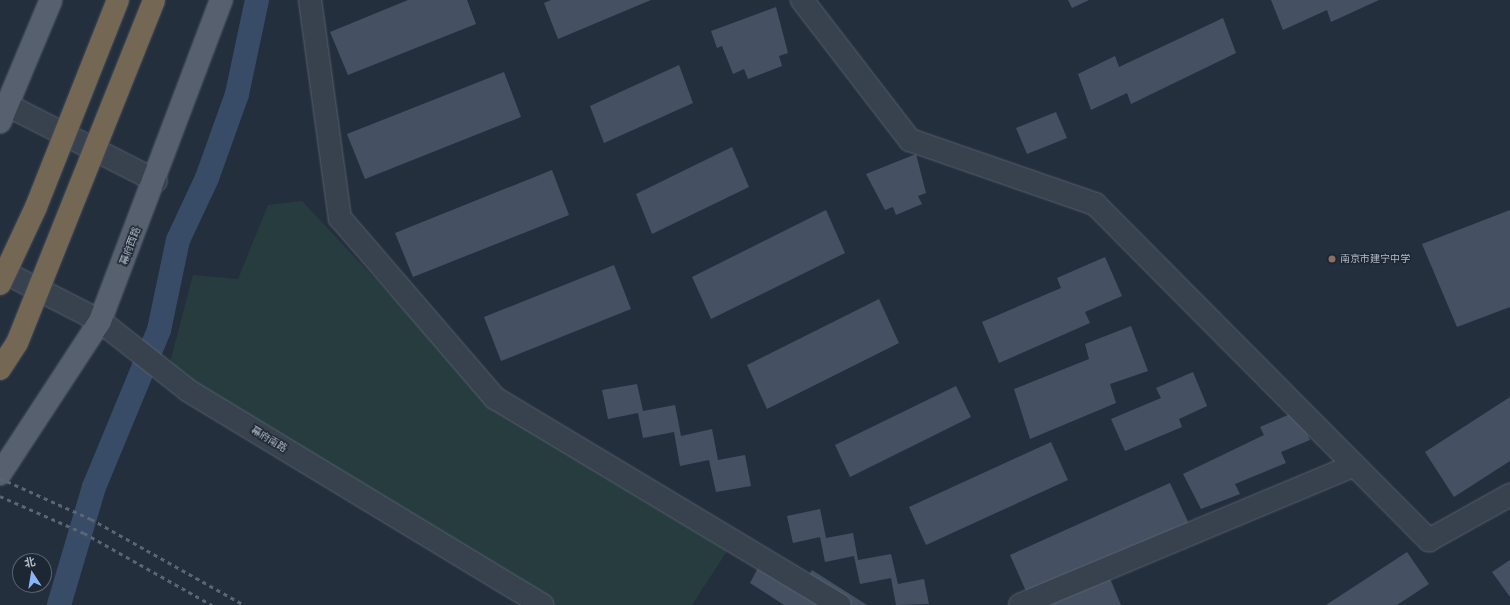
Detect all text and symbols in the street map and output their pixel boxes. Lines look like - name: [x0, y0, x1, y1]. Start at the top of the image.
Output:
- street label: 幕府西路: [117, 225, 143, 267]
- place label: 南京市建宁中学: [1340, 253, 1410, 265]
- marker: 南京市建宁中学: [1327, 254, 1337, 264]
- street label: 幕府南路: [249, 424, 289, 454]
- north arrow: [12, 553, 52, 593]
- text: 北: [23, 554, 36, 569]

